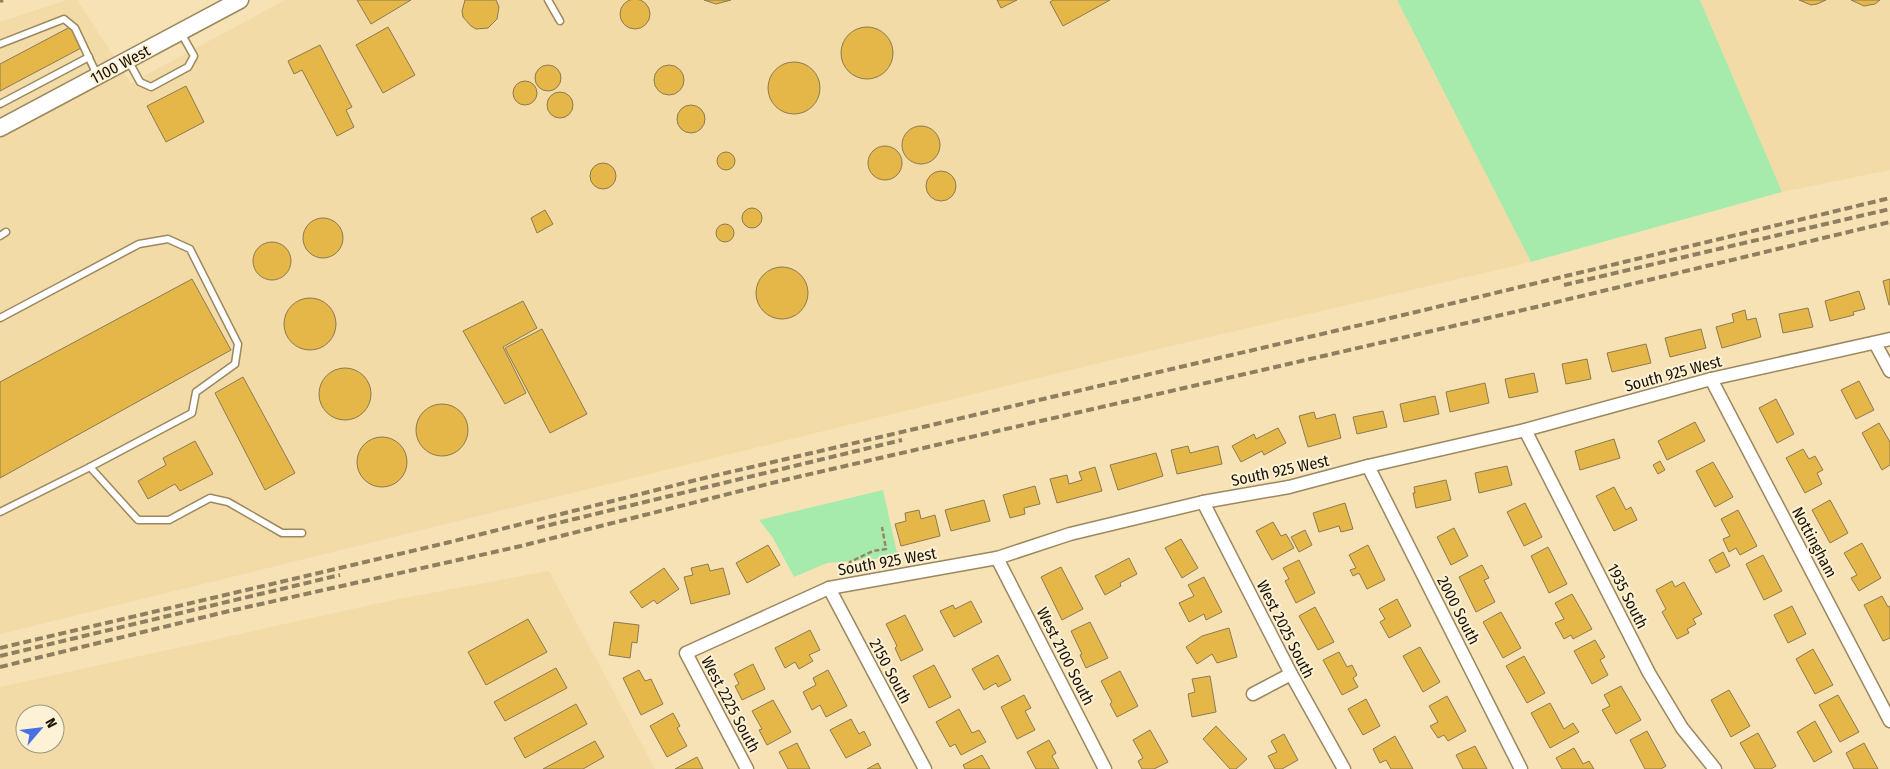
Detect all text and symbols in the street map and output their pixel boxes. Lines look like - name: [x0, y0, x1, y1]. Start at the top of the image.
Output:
- street label: 1100 West: [87, 41, 154, 88]
- street label: South 925 West: [1623, 351, 1724, 396]
- street label: South 925 West: [1229, 451, 1332, 490]
- street label: Nottingham: [1788, 504, 1841, 581]
- street label: South 925 West: [836, 543, 939, 579]
- street label: 1935 South: [1603, 561, 1652, 632]
- street label: 2000 South: [1433, 573, 1484, 648]
- street label: West 2025 South: [1253, 577, 1318, 681]
- street label: West 2100 South: [1033, 604, 1098, 708]
- street label: 2150 South: [866, 636, 916, 707]
- street label: West 2225 South: [697, 653, 764, 756]
- north arrow: [15, 704, 65, 754]
- text: N: [42, 715, 61, 731]

